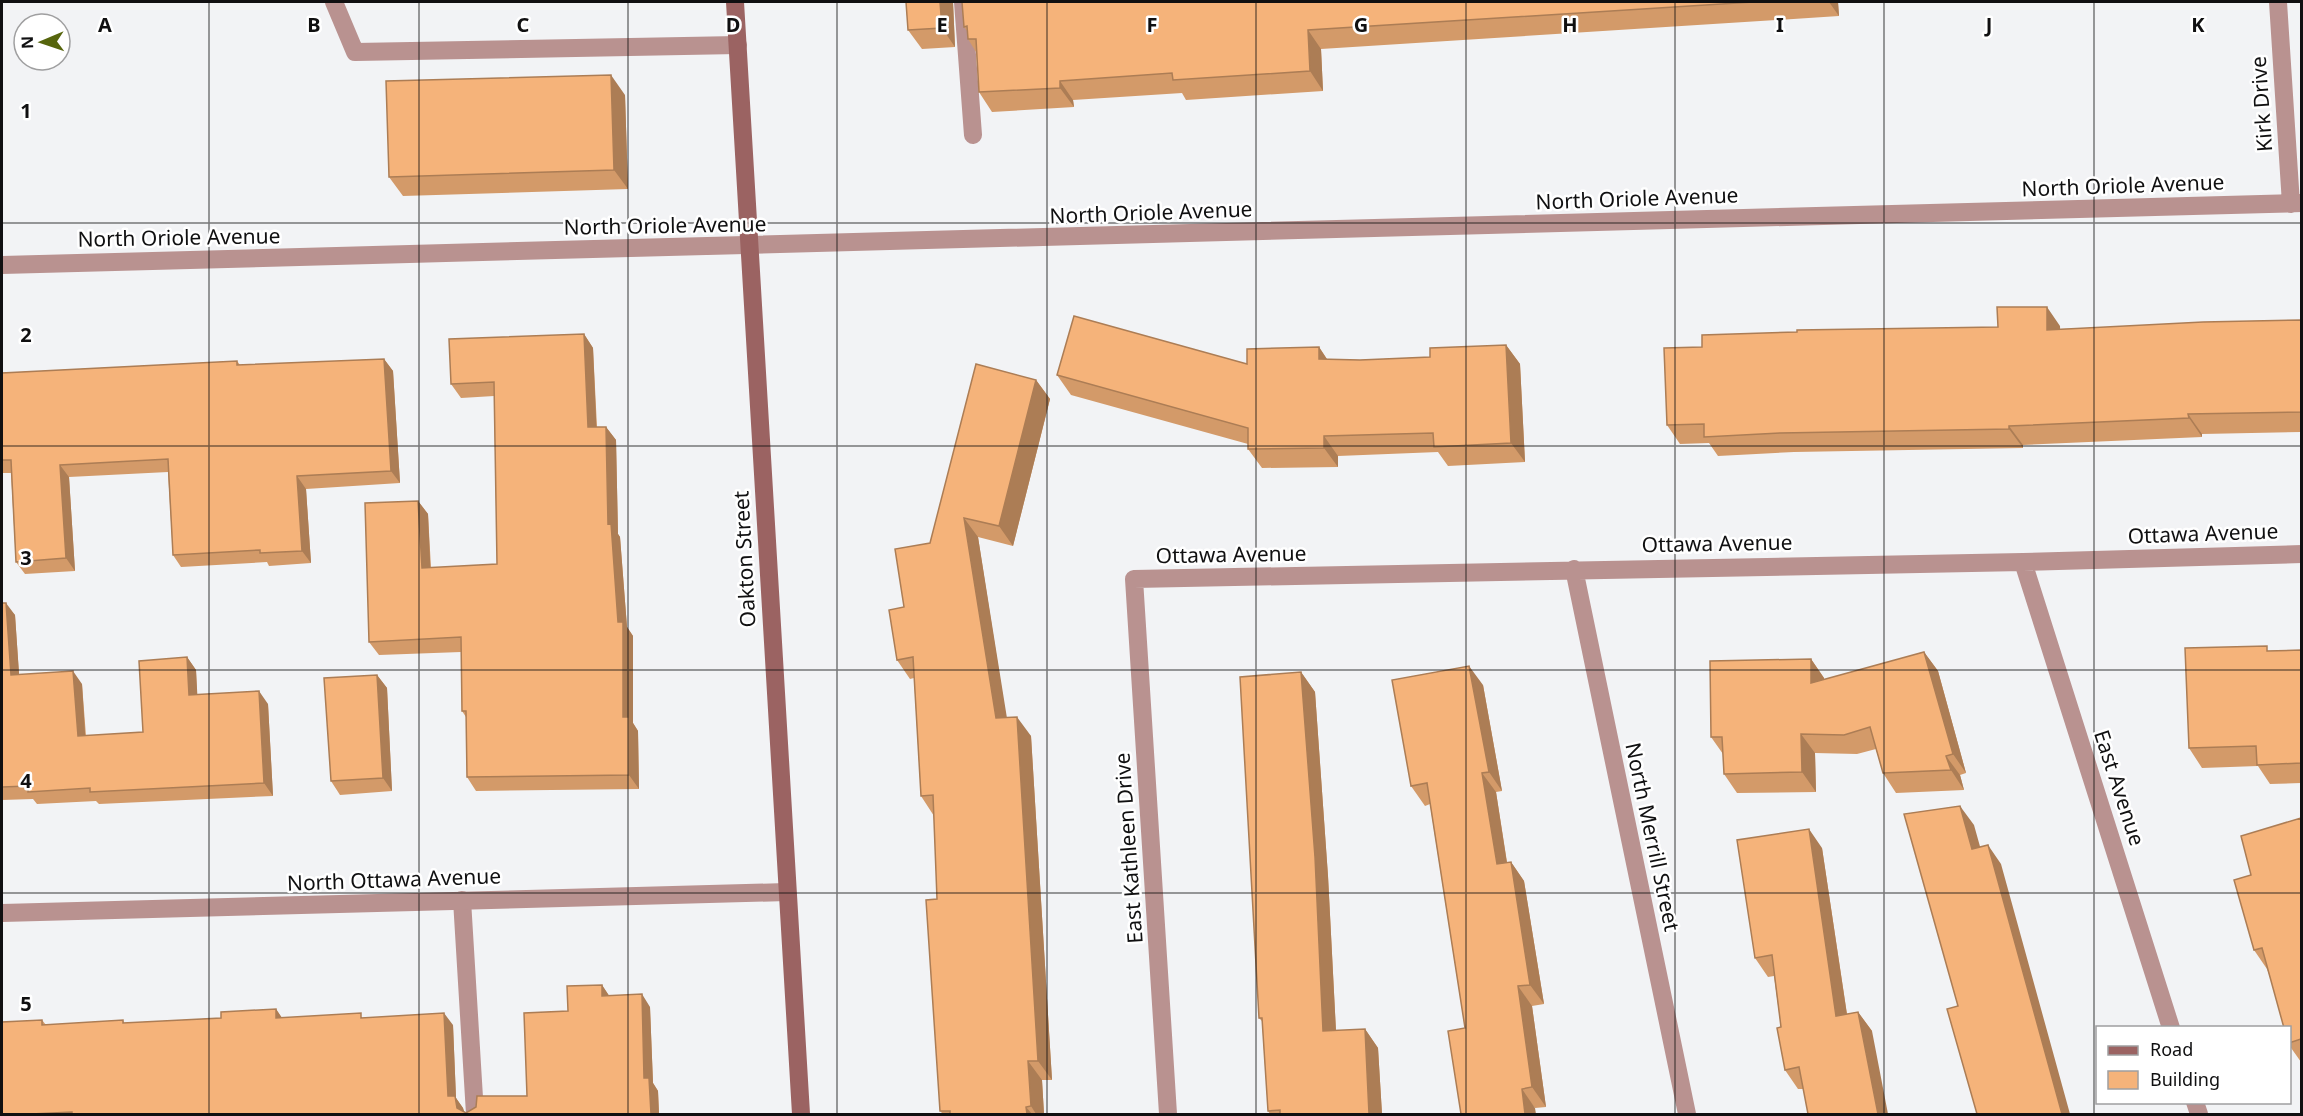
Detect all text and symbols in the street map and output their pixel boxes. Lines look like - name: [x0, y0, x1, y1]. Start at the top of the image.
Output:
- text: A: [98, 11, 112, 38]
- text: B: [307, 11, 321, 38]
- text: C: [517, 11, 530, 38]
- text: D: [726, 11, 740, 38]
- text: E: [936, 11, 948, 38]
- text: F: [1147, 11, 1157, 38]
- text: G: [1354, 11, 1368, 38]
- text: H: [1562, 11, 1578, 38]
- text: I: [1776, 11, 1784, 38]
- text: J: [1984, 11, 1992, 38]
- text: K: [2191, 11, 2205, 38]
- north arrow: [12, 12, 72, 72]
- text: N: [16, 36, 38, 49]
- street label: Kirk Drive: [2244, 55, 2278, 153]
- text: 1: [20, 97, 32, 124]
- street label: North Oriole Avenue: [2021, 167, 2225, 203]
- street label: North Oriole Avenue: [1535, 180, 1739, 216]
- street label: North Oriole Avenue: [1049, 194, 1253, 230]
- street label: North Oriole Avenue: [563, 209, 767, 241]
- street label: North Oriole Avenue: [77, 221, 281, 253]
- text: 2: [20, 321, 32, 348]
- street label: Oakton Street: [726, 490, 762, 628]
- street label: Ottawa Avenue: [2127, 516, 2279, 550]
- street label: Ottawa Avenue: [1641, 528, 1793, 558]
- street label: Ottawa Avenue: [1155, 539, 1307, 569]
- text: 3: [20, 544, 32, 571]
- street label: East Avenue: [2088, 726, 2152, 849]
- street label: North Merrill Street: [1619, 740, 1687, 934]
- street label: East Kathleen Drive: [1107, 752, 1149, 945]
- text: 4: [20, 767, 32, 794]
- street label: North Ottawa Avenue: [286, 861, 501, 897]
- text: 5: [20, 990, 32, 1017]
- legend: [2096, 1026, 2291, 1104]
- text: Road: [2150, 1037, 2193, 1061]
- text: Building: [2150, 1067, 2220, 1091]

